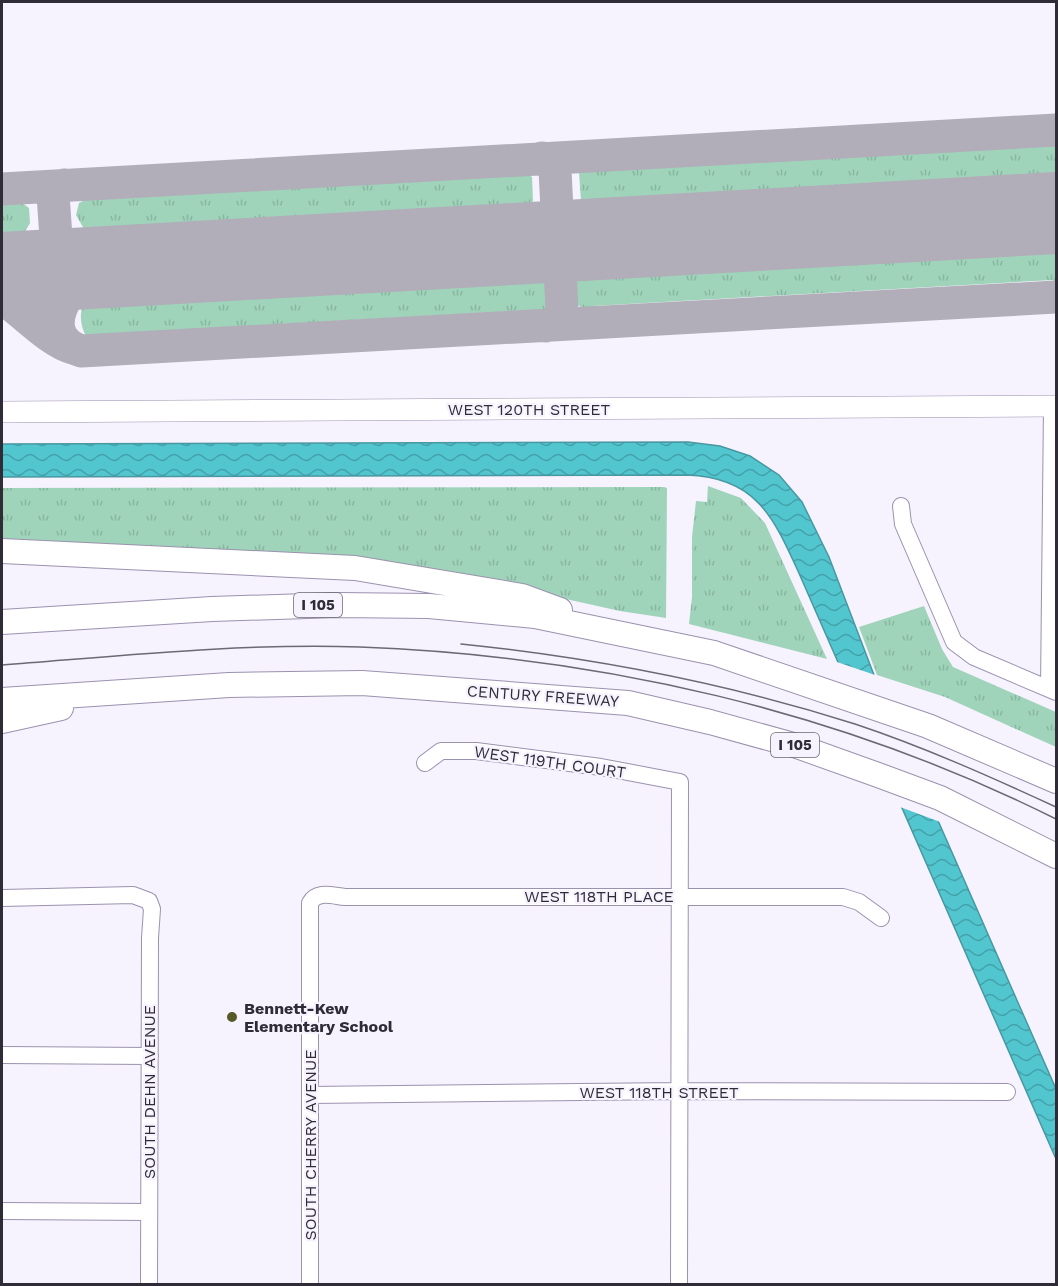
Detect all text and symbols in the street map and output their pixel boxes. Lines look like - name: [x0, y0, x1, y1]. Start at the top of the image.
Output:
- street label: WEST 120TH STREET: [448, 400, 610, 419]
- road number: I 105: [294, 593, 342, 617]
- street label: CENTURY FREEWAY: [466, 681, 620, 711]
- road number: I 105: [771, 733, 819, 757]
- street label: WEST 119TH COURT: [473, 742, 627, 782]
- street label: WEST 118TH PLACE: [524, 887, 674, 906]
- place label: Bennett-Kew Elementary School: [244, 999, 394, 1036]
- street label: SOUTH DEHN AVENUE: [140, 1005, 159, 1179]
- marker: Bennett-Kew Elementary School: [225, 1010, 239, 1024]
- street label: SOUTH CHERRY AVENUE: [301, 1049, 320, 1241]
- street label: WEST 118TH STREET: [579, 1083, 739, 1102]

